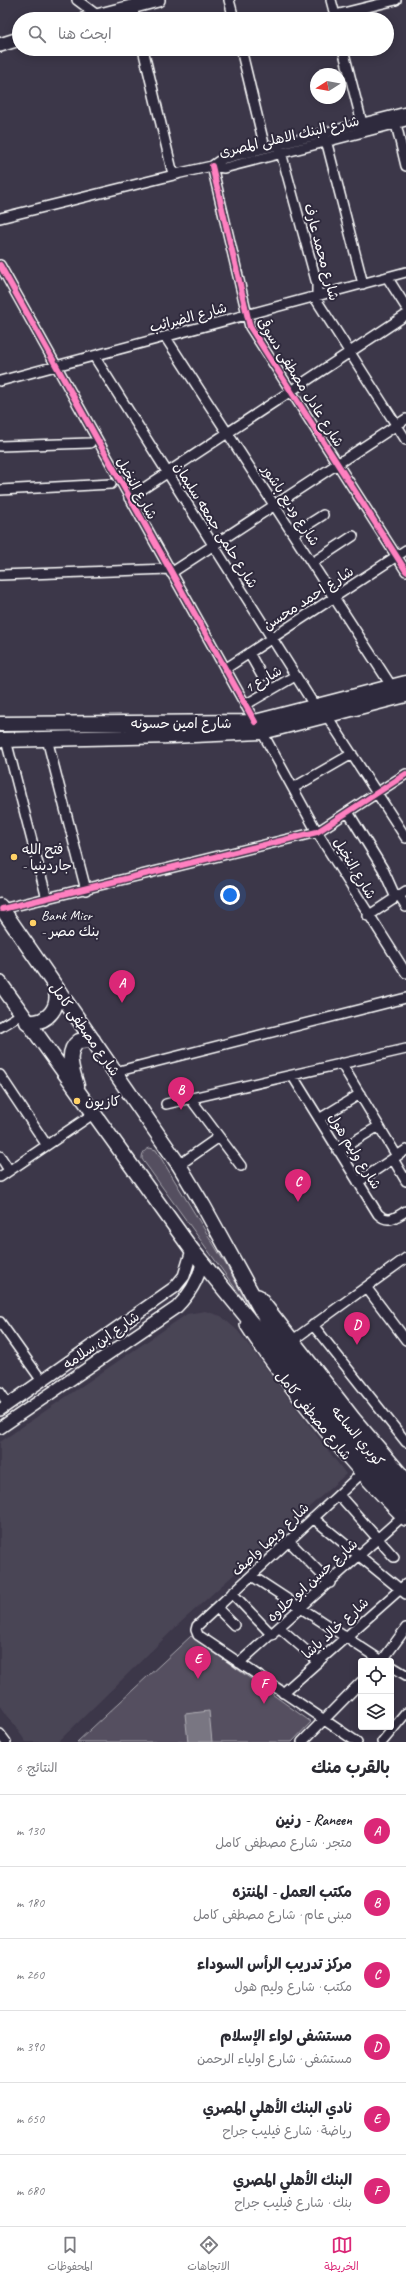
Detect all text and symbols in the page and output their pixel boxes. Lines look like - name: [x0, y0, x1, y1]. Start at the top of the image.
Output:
- search box: [12, 12, 394, 56]
- icon: search: [26, 23, 48, 45]
- text: ابحث هنا: [58, 25, 112, 44]
- north arrow: [310, 68, 346, 104]
- street label: شارع البنك الاهلى المصرى: [217, 112, 361, 162]
- street label: شارع محمد عارف: [299, 202, 343, 303]
- street label: شارع الضرائب: [148, 299, 229, 337]
- street label: شارع عادل مصطفى دسوقى: [253, 314, 347, 451]
- street label: شارع النخيل: [112, 454, 161, 523]
- street label: شارع حلمى جمعه سليمان: [169, 459, 261, 592]
- street label: شارع وديع باشور: [256, 461, 323, 550]
- street label: شارع احمد محسن: [260, 563, 357, 635]
- street label: شارع 1: [242, 662, 285, 698]
- street label: شارع امين حسونه: [131, 715, 231, 733]
- street label: شارع النخيل: [329, 835, 379, 902]
- place label: فتح الله - جاردينيا: [22, 841, 72, 874]
- marker: فتح الله - جاردينيا: [9, 852, 19, 862]
- your location: [220, 885, 240, 905]
- place label: Bank Misr - بنك مصر: [41, 907, 99, 940]
- marker: Bank Misr - بنك مصر: [28, 918, 38, 928]
- pin: A: [109, 970, 135, 1003]
- street label: شارع مصطفى كامل: [45, 979, 123, 1080]
- pin: B: [168, 1077, 194, 1110]
- place label: كازيون: [85, 1093, 120, 1111]
- marker: كازيون: [72, 1096, 82, 1106]
- street label: شارع وليم هول: [323, 1110, 385, 1194]
- pin: C: [285, 1169, 311, 1202]
- street label: شارع ابن سلامه: [60, 1308, 143, 1374]
- pin: D: [344, 1312, 370, 1345]
- street label: شارع مصطفى كامل: [271, 1367, 355, 1464]
- street label: كوبري الساعه: [326, 1403, 388, 1471]
- street label: شارع ويصا واصف: [228, 1499, 313, 1580]
- street label: شارع حسن ابو حلاوه: [264, 1535, 362, 1626]
- street label: شارع خالد باشا: [298, 1594, 373, 1664]
- pin: E: [185, 1646, 211, 1679]
- map controls: [358, 1658, 394, 1730]
- button: locate: [358, 1658, 394, 1694]
- pin: F: [251, 1671, 277, 1704]
- button: layers: [358, 1694, 394, 1730]
- text: بالقرب منك: [311, 1757, 390, 1778]
- text: النتائج: 6: [16, 1760, 58, 1776]
- text: Raneen - رنين: [276, 1811, 352, 1830]
- text: 130 m: [16, 1823, 44, 1839]
- text: A: [374, 1823, 380, 1839]
- text: متجر · شارع مصطفى كامل: [215, 1835, 352, 1851]
- text: مكتب العمل - المنتزه: [232, 1883, 352, 1902]
- text: 180 m: [16, 1895, 44, 1911]
- text: B: [374, 1895, 380, 1911]
- text: مبنى عام · شارع مصطفى كامل: [193, 1907, 352, 1923]
- text: مركز تدريب الرأس السوداء: [197, 1955, 352, 1974]
- text: 260 m: [16, 1967, 44, 1983]
- text: C: [374, 1967, 380, 1983]
- text: مكتب · شارع وليم هول: [234, 1979, 352, 1995]
- text: مستشفى لواء الإسلام: [220, 2027, 352, 2046]
- text: 390 m: [16, 2039, 44, 2055]
- text: D: [373, 2039, 381, 2055]
- text: مستشفى · شارع اولياء الرحمن: [197, 2051, 352, 2067]
- text: نادي البنك الأهلي المصري: [203, 2099, 352, 2118]
- text: 650 m: [16, 2111, 44, 2127]
- text: E: [374, 2111, 380, 2127]
- text: رياضة · شارع فيليب جراح: [223, 2123, 352, 2139]
- text: البنك الأهلي المصري: [233, 2171, 352, 2190]
- text: 680 m: [16, 2183, 44, 2199]
- text: F: [374, 2183, 380, 2199]
- text: بنك · شارع فيليب جراح: [234, 2195, 352, 2211]
- tab: المحفوظات: [47, 2234, 93, 2276]
- tab: الاتجاهات: [187, 2234, 230, 2276]
- tab: الخريطة: [324, 2234, 359, 2276]

